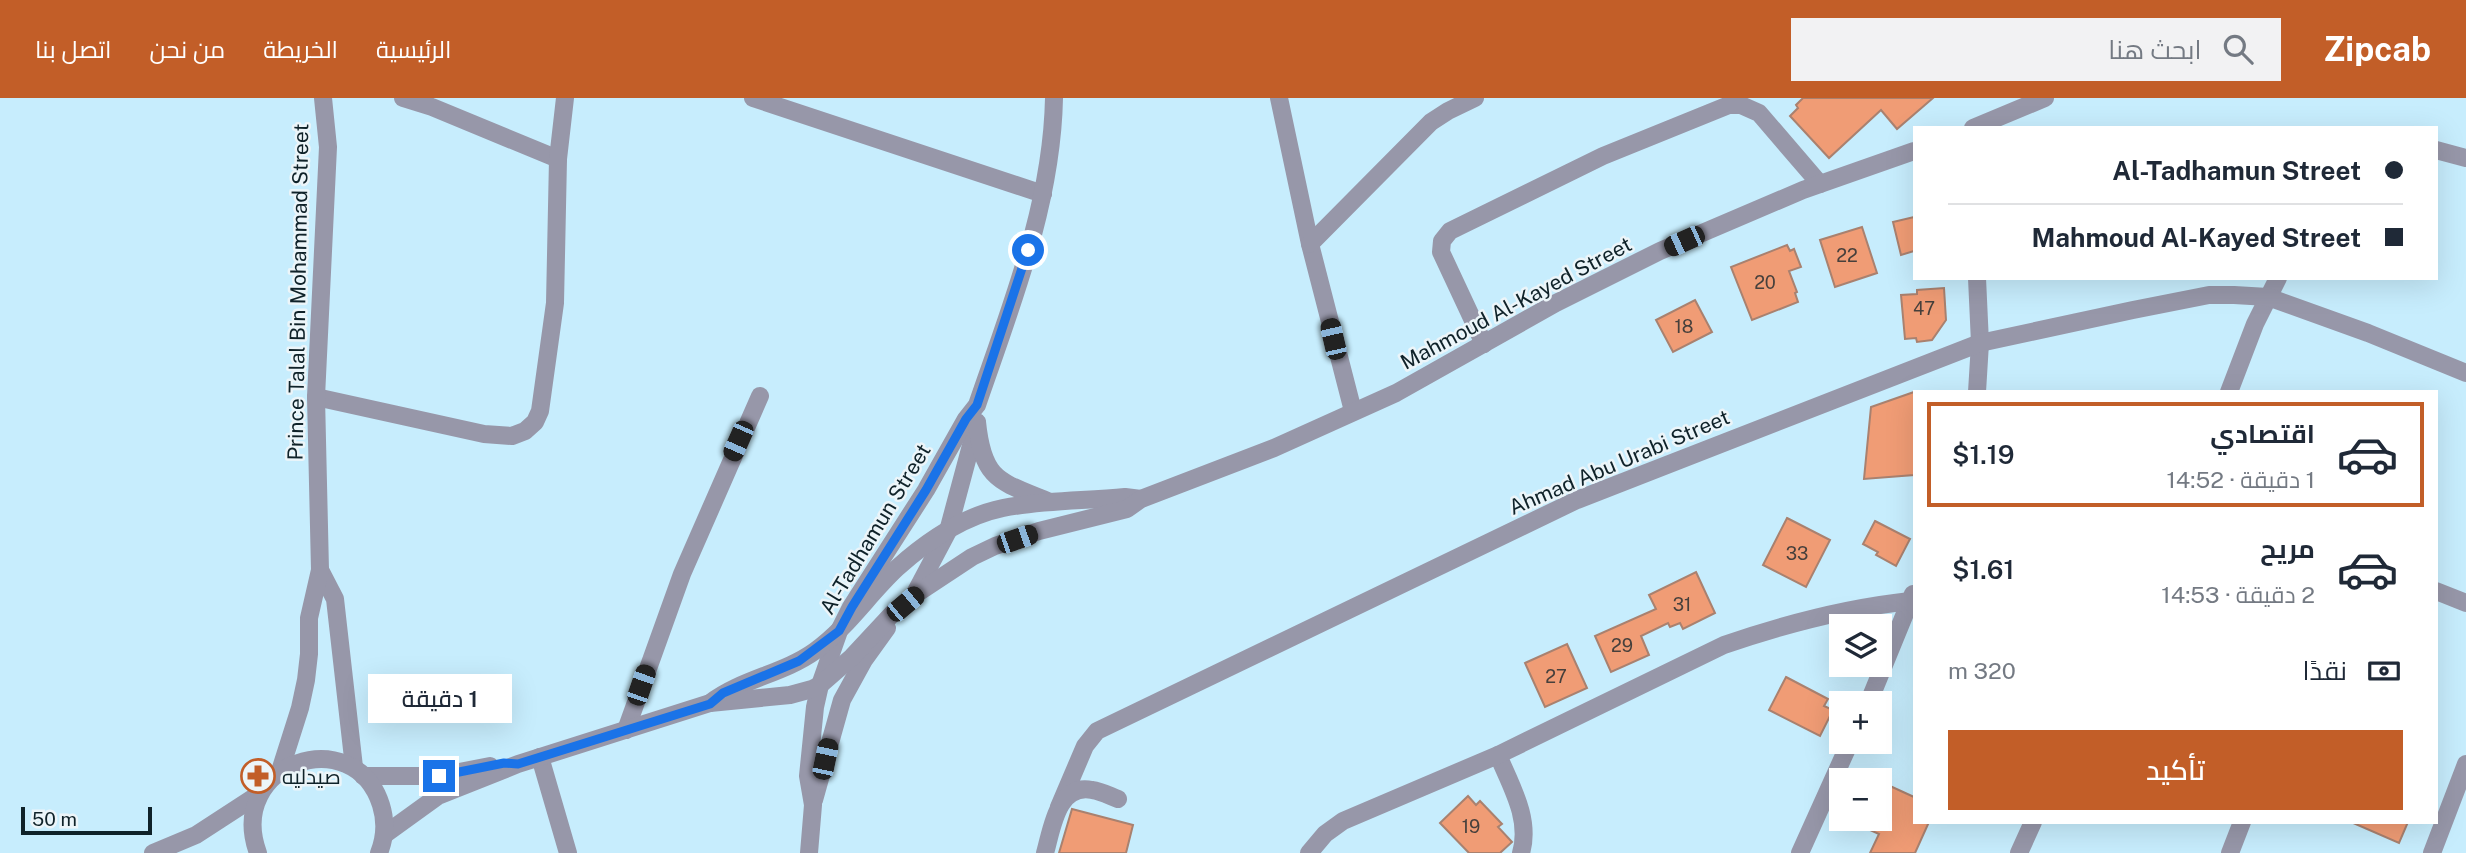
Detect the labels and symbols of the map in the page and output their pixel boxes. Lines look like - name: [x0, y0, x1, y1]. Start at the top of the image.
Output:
- street label: Prince Talal Bin Mohammad Street: [283, 123, 313, 461]
- car: [1661, 223, 1708, 259]
- street label: Mahmoud Al-Kayed Street: [1396, 231, 1636, 375]
- route start: [1012, 234, 1044, 266]
- house number: 22: [1836, 245, 1858, 266]
- house number: 20: [1754, 272, 1776, 293]
- house number: 47: [1913, 298, 1935, 319]
- car: [1319, 316, 1348, 362]
- house number: 18: [1675, 316, 1693, 337]
- street label: Ahmad Abu Urabi Street: [1505, 404, 1733, 520]
- car: [720, 418, 757, 464]
- street label: Al-Tadhamun Street: [814, 439, 936, 619]
- car: [994, 522, 1041, 556]
- house number: 33: [1786, 543, 1808, 564]
- car: [883, 582, 928, 626]
- house number: 31: [1673, 594, 1691, 615]
- house number: 29: [1611, 635, 1633, 656]
- car: [625, 662, 658, 708]
- house number: 27: [1545, 666, 1567, 687]
- callout: 1 دقيقة: [367, 674, 511, 724]
- car: [811, 736, 840, 782]
- pharmacy icon: صيدليه: [239, 757, 277, 795]
- route end: [423, 760, 455, 792]
- place label: صيدليه: [282, 764, 341, 789]
- scale bar: [21, 804, 152, 836]
- house number: 19: [1462, 816, 1480, 837]

